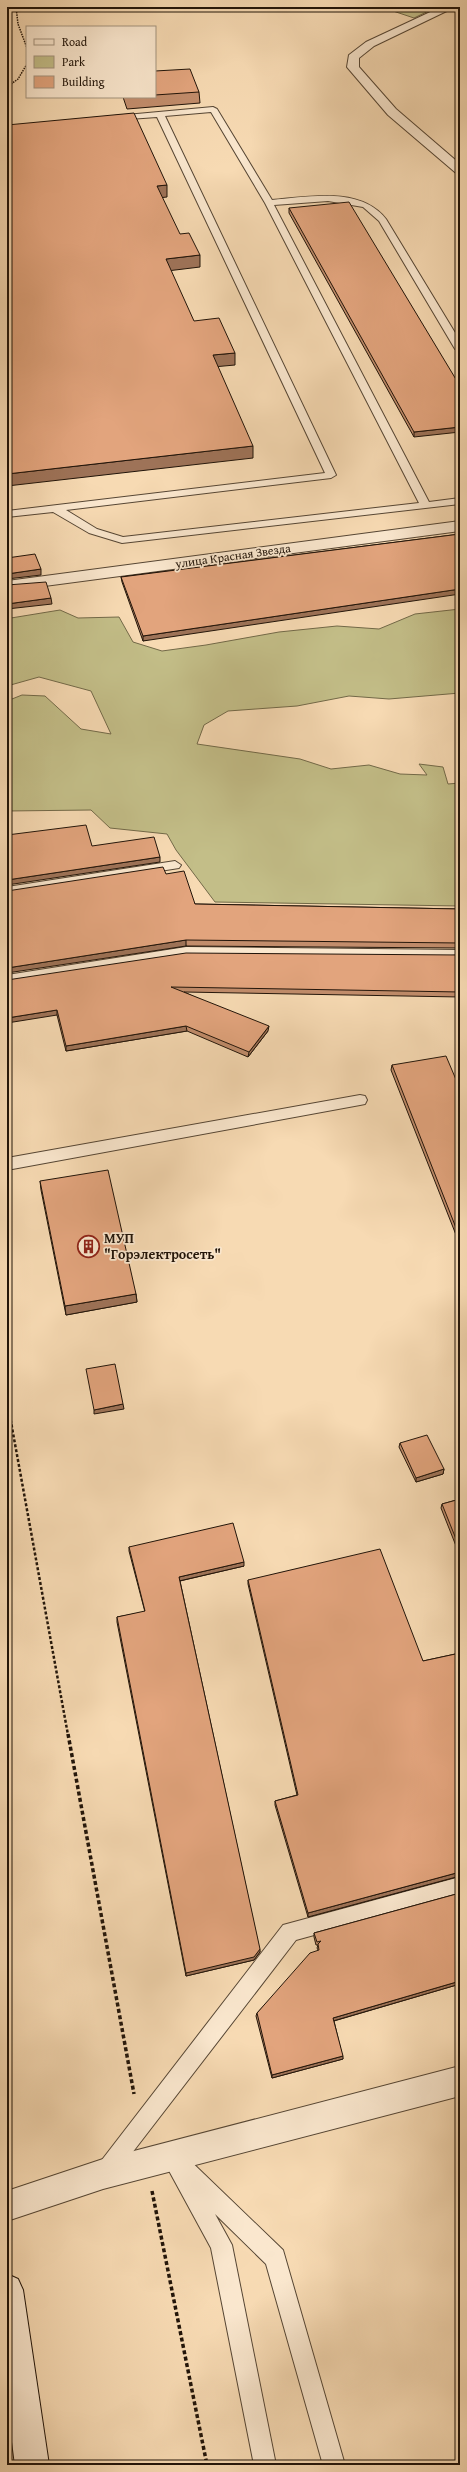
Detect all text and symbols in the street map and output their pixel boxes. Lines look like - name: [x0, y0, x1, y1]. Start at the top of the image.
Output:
- legend: [26, 26, 156, 98]
- text: Road: [62, 33, 88, 50]
- text: Park: [62, 53, 86, 70]
- text: Building: [62, 73, 105, 90]
- street label: улица Красная Звезда: [173, 539, 292, 572]
- place label: МУП "Горэлектросеть": [104, 1228, 221, 1264]
- building icon: МУП "Горэлектросеть": [75, 1233, 101, 1259]

